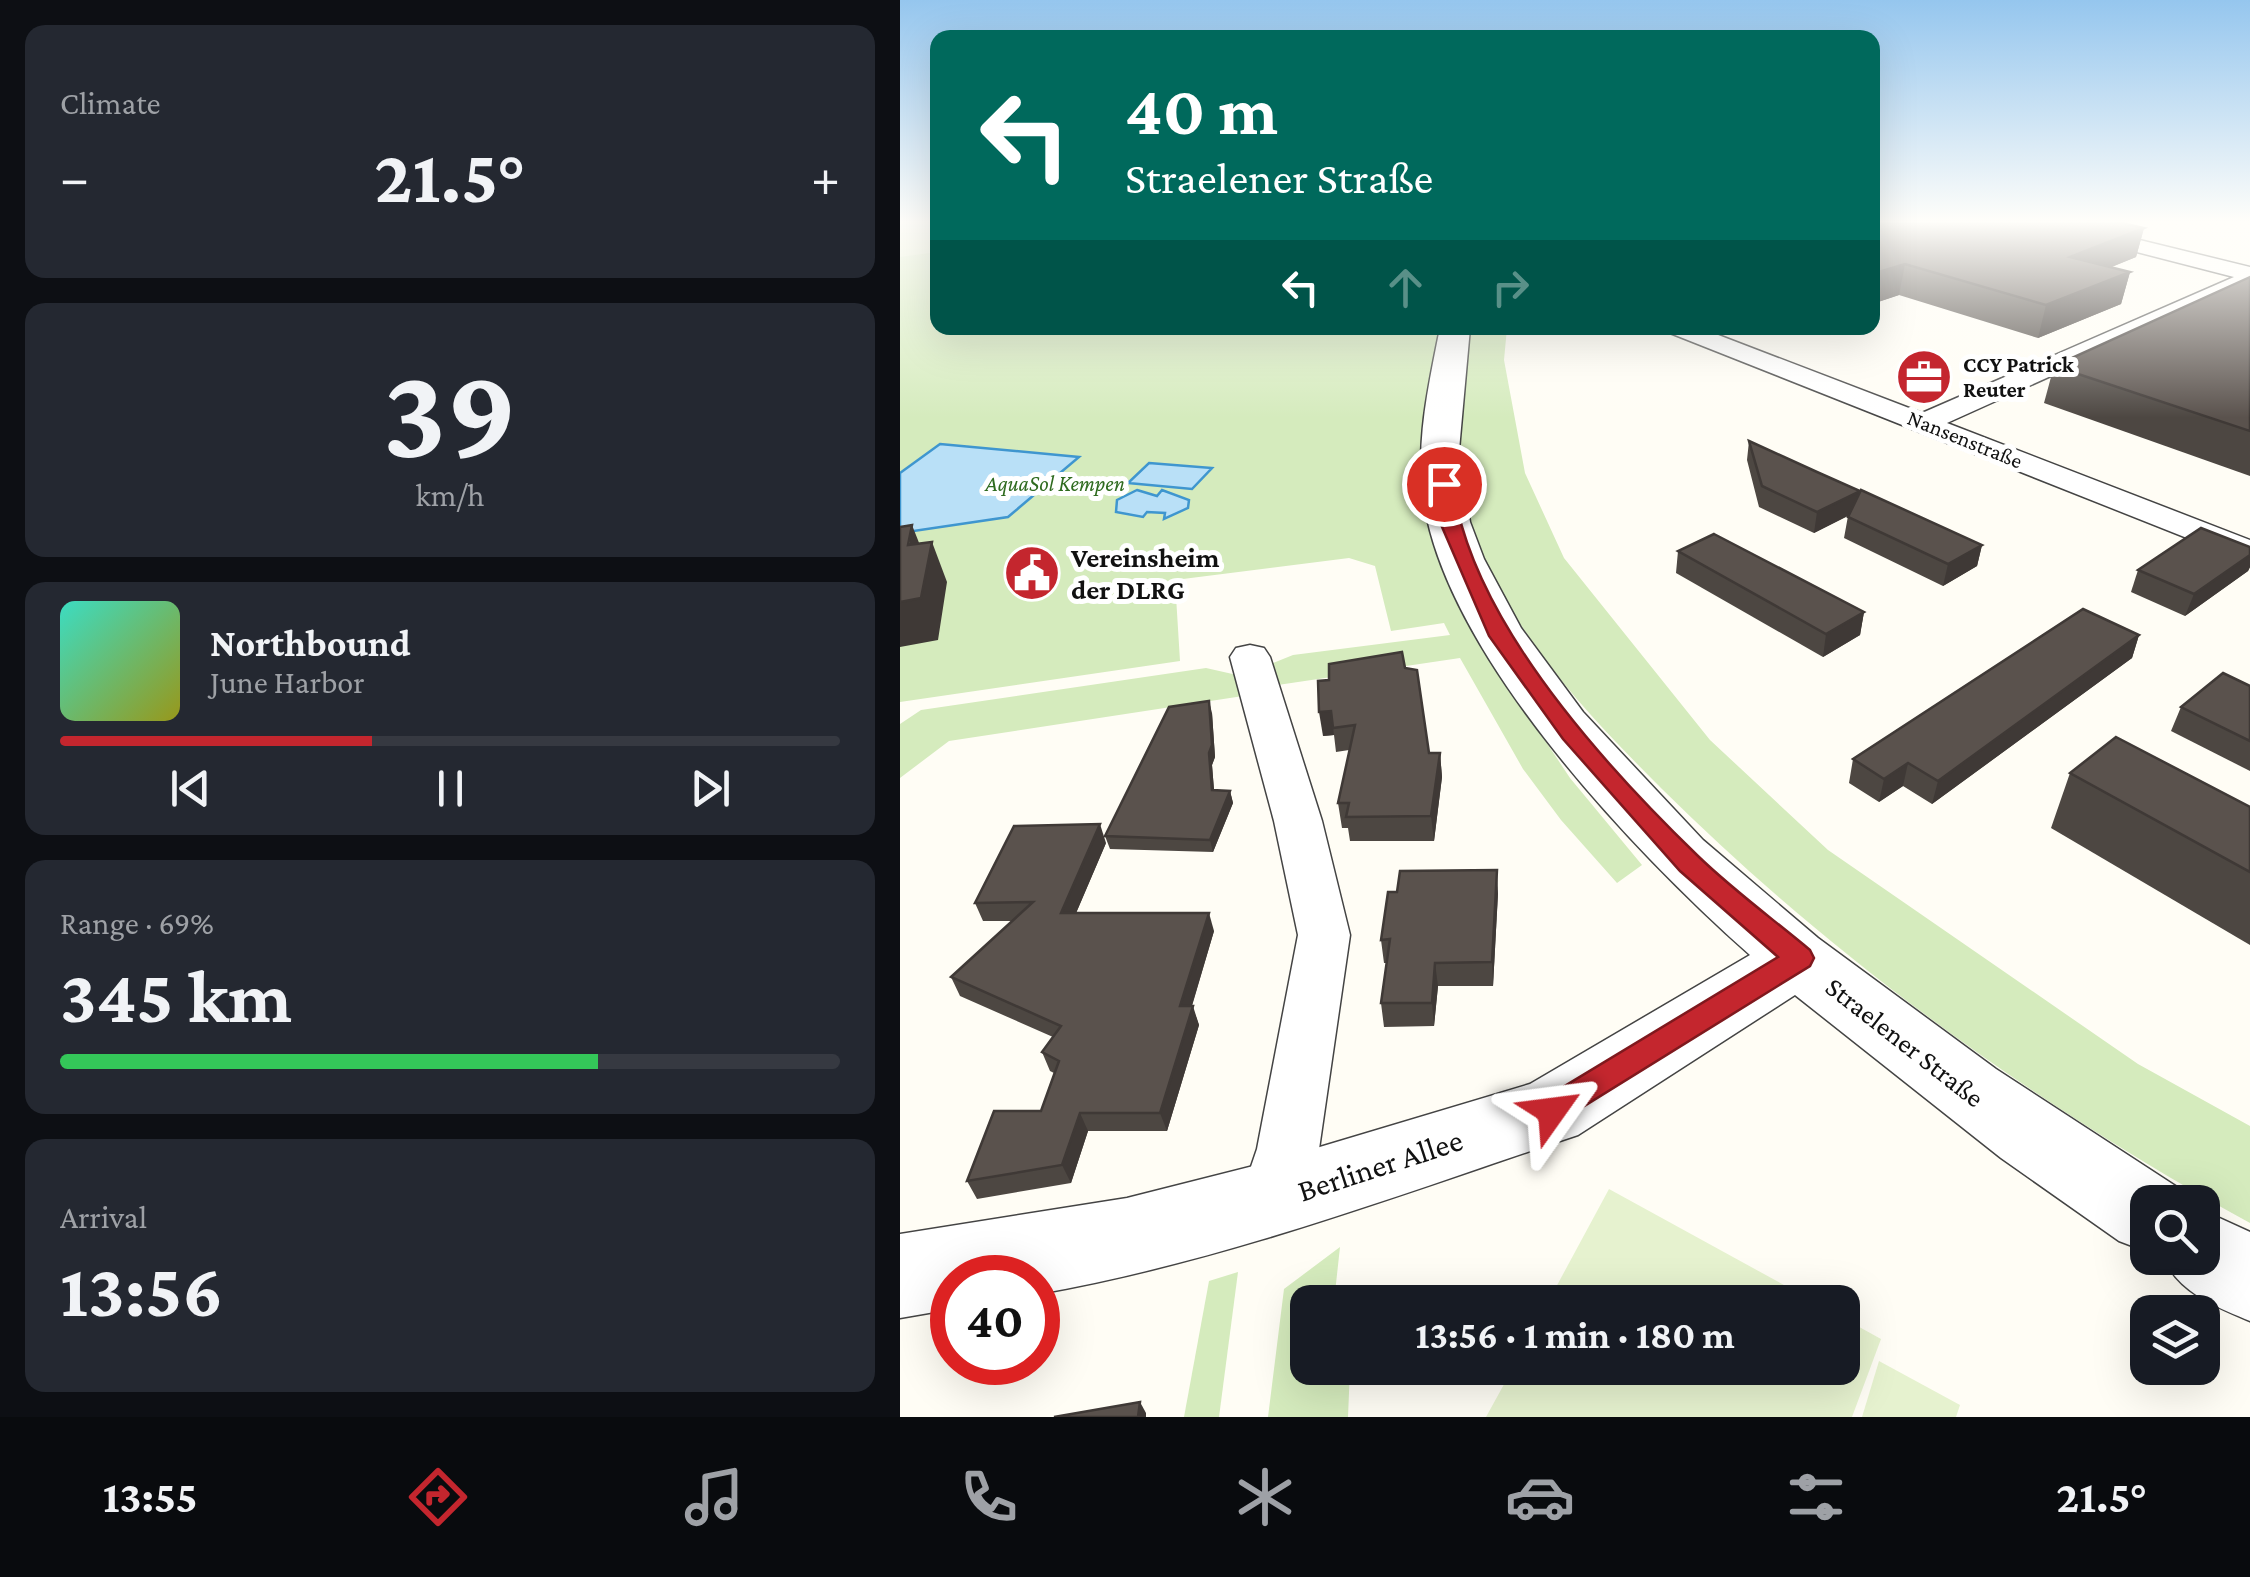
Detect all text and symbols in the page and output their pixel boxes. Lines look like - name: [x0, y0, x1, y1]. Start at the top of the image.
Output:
- icon: left: [960, 70, 1090, 200]
- text: 40 m: [1125, 71, 1278, 149]
- text: Climate: [60, 85, 161, 121]
- text: 21.5°: [374, 135, 526, 218]
- text: −: [60, 147, 89, 208]
- text: +: [811, 147, 840, 208]
- text: Straelener Straße: [1125, 153, 1433, 203]
- icon: left: [1273, 260, 1328, 315]
- icon: ahead: [1378, 260, 1433, 315]
- icon: right: [1483, 260, 1538, 315]
- text: 39: [383, 339, 517, 484]
- office icon: CCY Patrick Reuter: [1894, 347, 1954, 407]
- place label: CCY Patrick Reuter: [1963, 352, 2075, 402]
- street label: Nansenstraße: [1904, 405, 2026, 473]
- pin: [1402, 442, 1487, 527]
- icon: arrive: [1417, 457, 1472, 512]
- park label: AquaSol Kempen: [984, 471, 1125, 496]
- text: km/h: [416, 477, 485, 513]
- place label: Vereinsheim der DLRG: [1070, 542, 1220, 605]
- public building icon: Vereinsheim der DLRG: [1002, 543, 1062, 603]
- text: Northbound: [210, 622, 411, 664]
- text: June Harbor: [210, 664, 365, 700]
- icon: previous: [163, 761, 218, 816]
- icon: pause: [423, 761, 478, 816]
- icon: next: [683, 761, 738, 816]
- text: Range · 69%: [60, 905, 214, 941]
- text: 345 km: [60, 955, 292, 1038]
- street label: Straelener Straße: [1820, 971, 1990, 1113]
- position arrow: [1500, 1059, 1604, 1163]
- street label: Berliner Allee: [1293, 1121, 1467, 1209]
- map controls: [2130, 1185, 2220, 1385]
- button: search: [2130, 1185, 2220, 1275]
- text: Arrival: [60, 1199, 147, 1235]
- text: 13:56: [60, 1249, 223, 1332]
- speed limit sign: 40: [930, 1255, 1060, 1385]
- button: layers: [2130, 1295, 2220, 1385]
- text: 13:56 · 1 min · 180 m: [1415, 1314, 1735, 1356]
- icon: directions: [403, 1462, 473, 1532]
- icon: music: [679, 1462, 749, 1532]
- icon: phone: [954, 1462, 1024, 1532]
- icon: climate: [1230, 1462, 1300, 1532]
- icon: car: [1505, 1462, 1575, 1532]
- icon: filters: [1781, 1462, 1851, 1532]
- text: 13:55: [103, 1472, 198, 1522]
- text: 21.5°: [2056, 1472, 2147, 1522]

